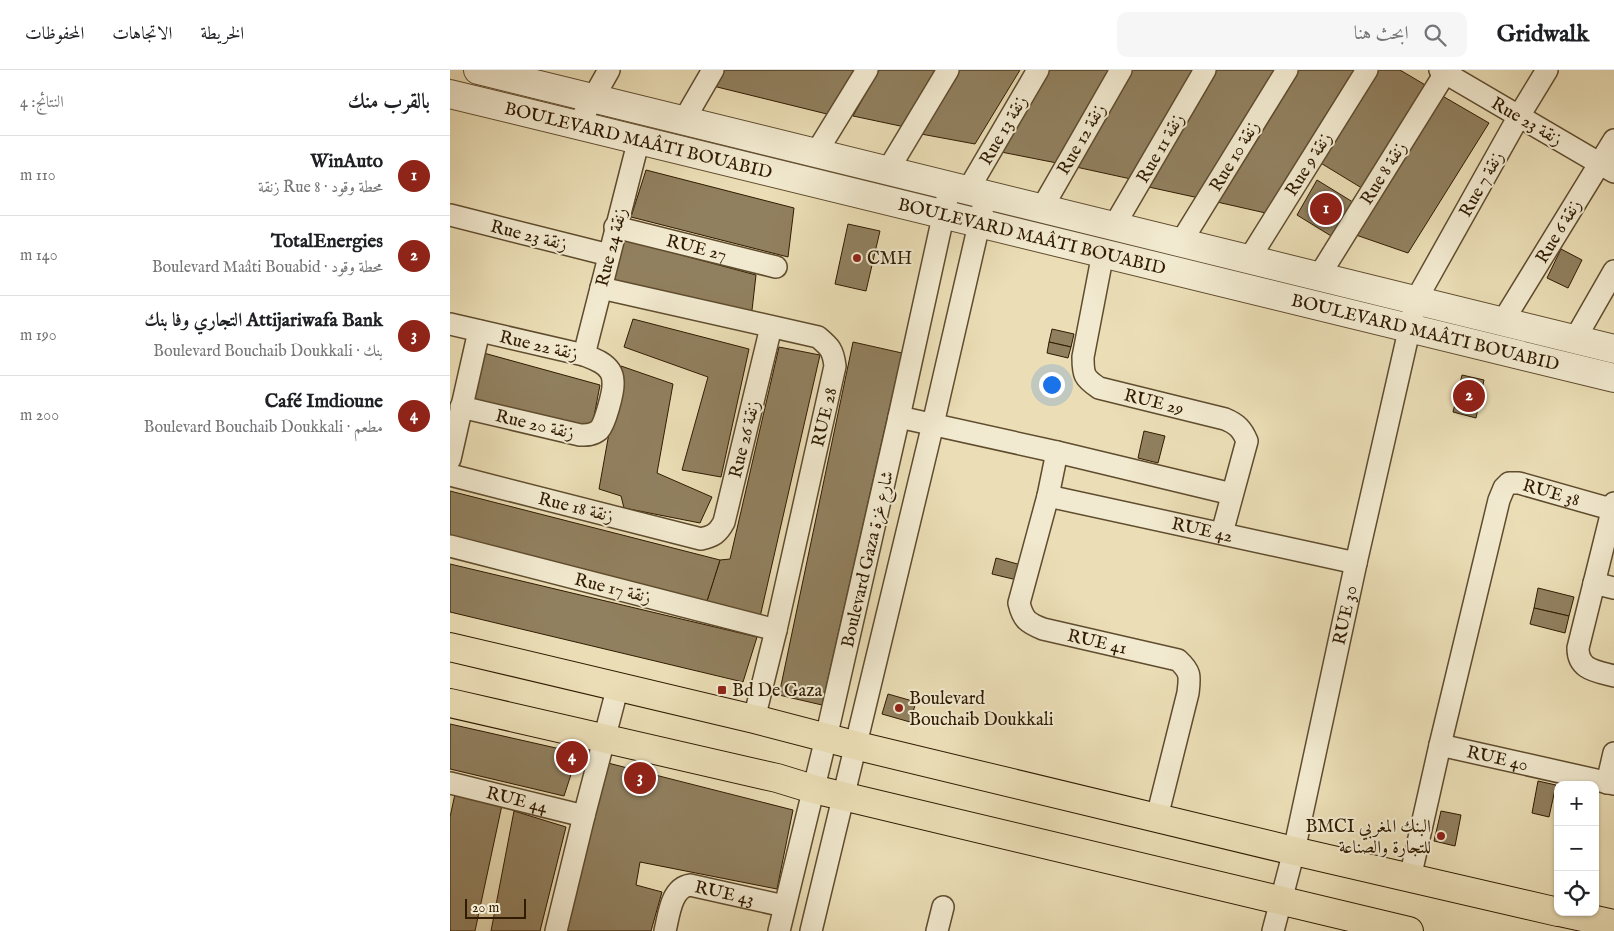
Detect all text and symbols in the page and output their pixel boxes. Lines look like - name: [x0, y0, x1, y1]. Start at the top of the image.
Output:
- search box: [1117, 12, 1467, 57]
- text: Gridwalk: [1497, 19, 1589, 50]
- icon: search: [1421, 21, 1449, 49]
- text: ابحث هنا: [1354, 22, 1409, 46]
- text: المحفوظات: [25, 23, 84, 46]
- text: الاتجاهات: [112, 23, 172, 46]
- text: الخريطة: [200, 23, 244, 46]
- text: بالقرب منك: [348, 89, 430, 116]
- street label: Rue 13 زنقة: [975, 92, 1033, 170]
- text: النتائج: 4: [20, 93, 64, 113]
- street label: Rue 23 زنقة: [1487, 93, 1566, 152]
- street label: BOULEVARD MAÂTI BOUABID: [502, 98, 774, 185]
- street label: Rue 12 زنقة: [1053, 100, 1112, 179]
- street label: Rue 11 زنقة: [1132, 110, 1190, 188]
- street label: Rue 10 زنقة: [1205, 117, 1265, 196]
- street label: Rue 9 زنقة: [1281, 129, 1338, 201]
- street label: Rue 8 زنقة: [1356, 138, 1413, 210]
- street label: Rue 7 زنقة: [1455, 148, 1510, 222]
- text: WinAuto: [310, 150, 383, 174]
- text: 110 m: [20, 166, 56, 186]
- text: 1: [411, 166, 417, 186]
- text: محطة وقود · Rue 8 زنقة: [258, 178, 383, 198]
- pin: 1: [1310, 190, 1342, 228]
- street label: BOULEVARD MAÂTI BOUABID: [895, 194, 1168, 281]
- street label: Rue 6 زنقة: [1531, 195, 1587, 268]
- street label: Rue 24 زنقة: [592, 205, 633, 289]
- street label: Rue 23 زنقة: [488, 216, 569, 257]
- text: TotalEnergies: [271, 230, 383, 254]
- street label: RUE 27: [664, 230, 729, 267]
- text: 140 m: [20, 246, 58, 266]
- text: 2: [410, 246, 418, 266]
- place label: CMH: [867, 248, 912, 271]
- marker: CMH: [851, 252, 863, 264]
- text: محطة وقود · Boulevard Maâti Bouabid: [152, 258, 383, 278]
- street label: BOULEVARD MAÂTI BOUABID: [1289, 290, 1561, 377]
- text: Attijariwafa Bank التجاري وفا بنك: [144, 309, 383, 333]
- text: 190 m: [20, 326, 57, 346]
- text: 3: [411, 326, 417, 346]
- street label: Rue 22 زنقة: [497, 326, 580, 367]
- text: بنك · Boulevard Bouchaib Doukkali: [153, 342, 383, 362]
- your location: [1039, 372, 1065, 398]
- pin: 2: [1453, 377, 1485, 415]
- street label: RUE 28: [807, 385, 843, 449]
- street label: RUE 29: [1121, 385, 1186, 421]
- text: Café Imdioune: [265, 390, 383, 414]
- street label: Rue 26 زنقة: [725, 398, 766, 481]
- street label: Rue 20 زنقة: [493, 405, 577, 446]
- text: 200 m: [20, 406, 59, 426]
- text: 4: [410, 406, 418, 426]
- text: مطعم · Boulevard Bouchaib Doukkali: [144, 418, 383, 438]
- street label: Boulevard Gaza شارع غزة: [837, 469, 902, 651]
- street label: RUE 38: [1520, 475, 1582, 513]
- street label: Rue 18 زنقة: [535, 488, 616, 529]
- street label: RUE 42: [1169, 513, 1235, 549]
- street label: Rue 17 زنقة: [572, 569, 653, 610]
- street label: RUE 30: [1329, 584, 1364, 647]
- street label: RUE 41: [1065, 625, 1129, 661]
- place label: Bd De Gaza: [732, 680, 822, 703]
- marker: Bd De Gaza: [716, 684, 728, 696]
- place label: Boulevard Bouchaib Doukkali: [909, 688, 1054, 732]
- marker: Boulevard Bouchaib Doukkali: [893, 702, 905, 714]
- pin: 4: [556, 738, 588, 776]
- street label: RUE 40: [1464, 741, 1530, 777]
- pin: 3: [624, 759, 656, 797]
- map controls: [1554, 781, 1599, 916]
- button: +: [1554, 781, 1599, 826]
- street label: RUE 44: [484, 782, 550, 820]
- place label: BMCI البنك المغربي للتجارة والصناعة: [1305, 816, 1431, 860]
- button: −: [1554, 826, 1599, 871]
- marker: BMCI البنك المغربي للتجارة والصناعة: [1435, 830, 1447, 842]
- button: locate: [1554, 871, 1599, 916]
- street label: RUE 43: [692, 876, 756, 912]
- scale bar: [465, 896, 526, 919]
- text: 20 m: [472, 899, 499, 917]

